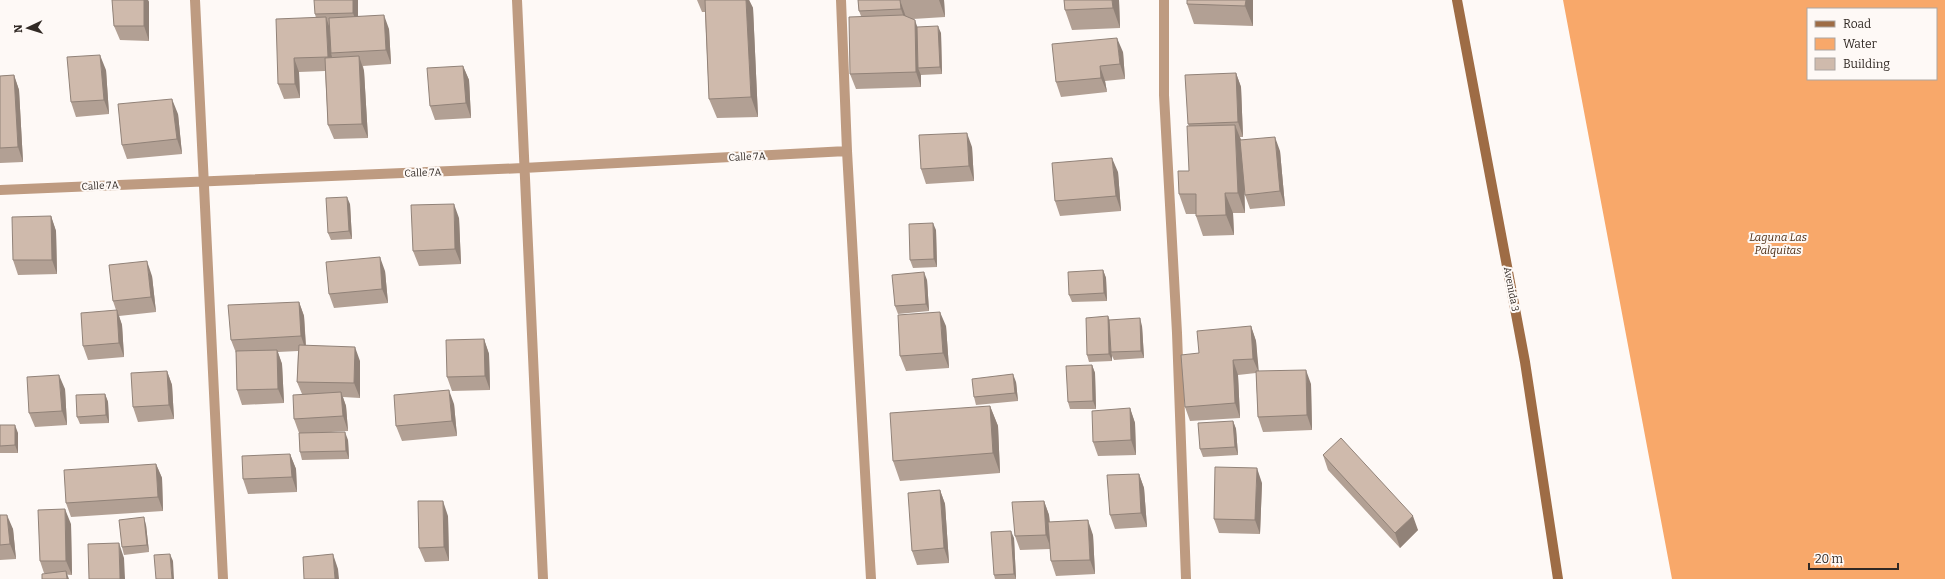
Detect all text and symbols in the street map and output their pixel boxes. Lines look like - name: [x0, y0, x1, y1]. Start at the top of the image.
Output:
- north arrow: [8, 8, 48, 48]
- legend: [1807, 8, 1937, 80]
- text: Road: [1843, 17, 1871, 31]
- text: N: [12, 23, 25, 33]
- text: Water: [1843, 37, 1878, 51]
- text: Building: [1843, 57, 1890, 71]
- street label: Calle 7A: [728, 150, 767, 164]
- street label: Calle 7A: [404, 166, 443, 180]
- street label: Calle 7A: [81, 179, 120, 193]
- water label: Laguna Las Palquitas: [1749, 231, 1807, 257]
- street label: Avenida 3: [1501, 266, 1521, 313]
- scale bar: [1809, 545, 1898, 571]
- text: 20 m: [1815, 552, 1844, 566]

